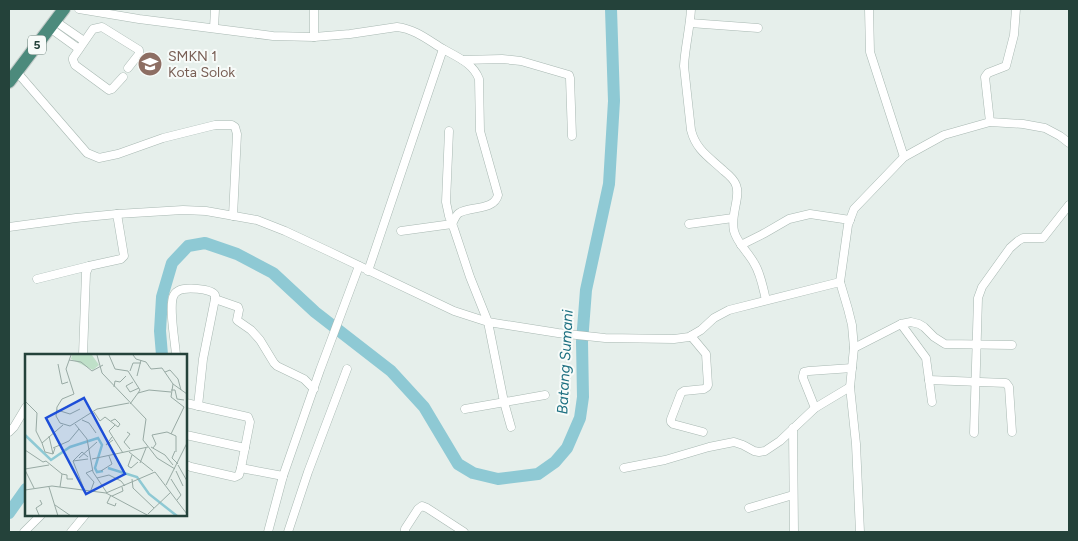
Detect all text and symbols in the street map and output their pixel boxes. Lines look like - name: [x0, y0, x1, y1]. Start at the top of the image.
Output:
- road number: 5: [28, 36, 46, 54]
- place label: SMKN 1 Kota Solok: [168, 48, 235, 81]
- school or university icon: SMKN 1 Kota Solok: [137, 51, 163, 77]
- water label: Batang Sumani: [553, 309, 577, 415]
- inset map: [25, 354, 188, 516]

